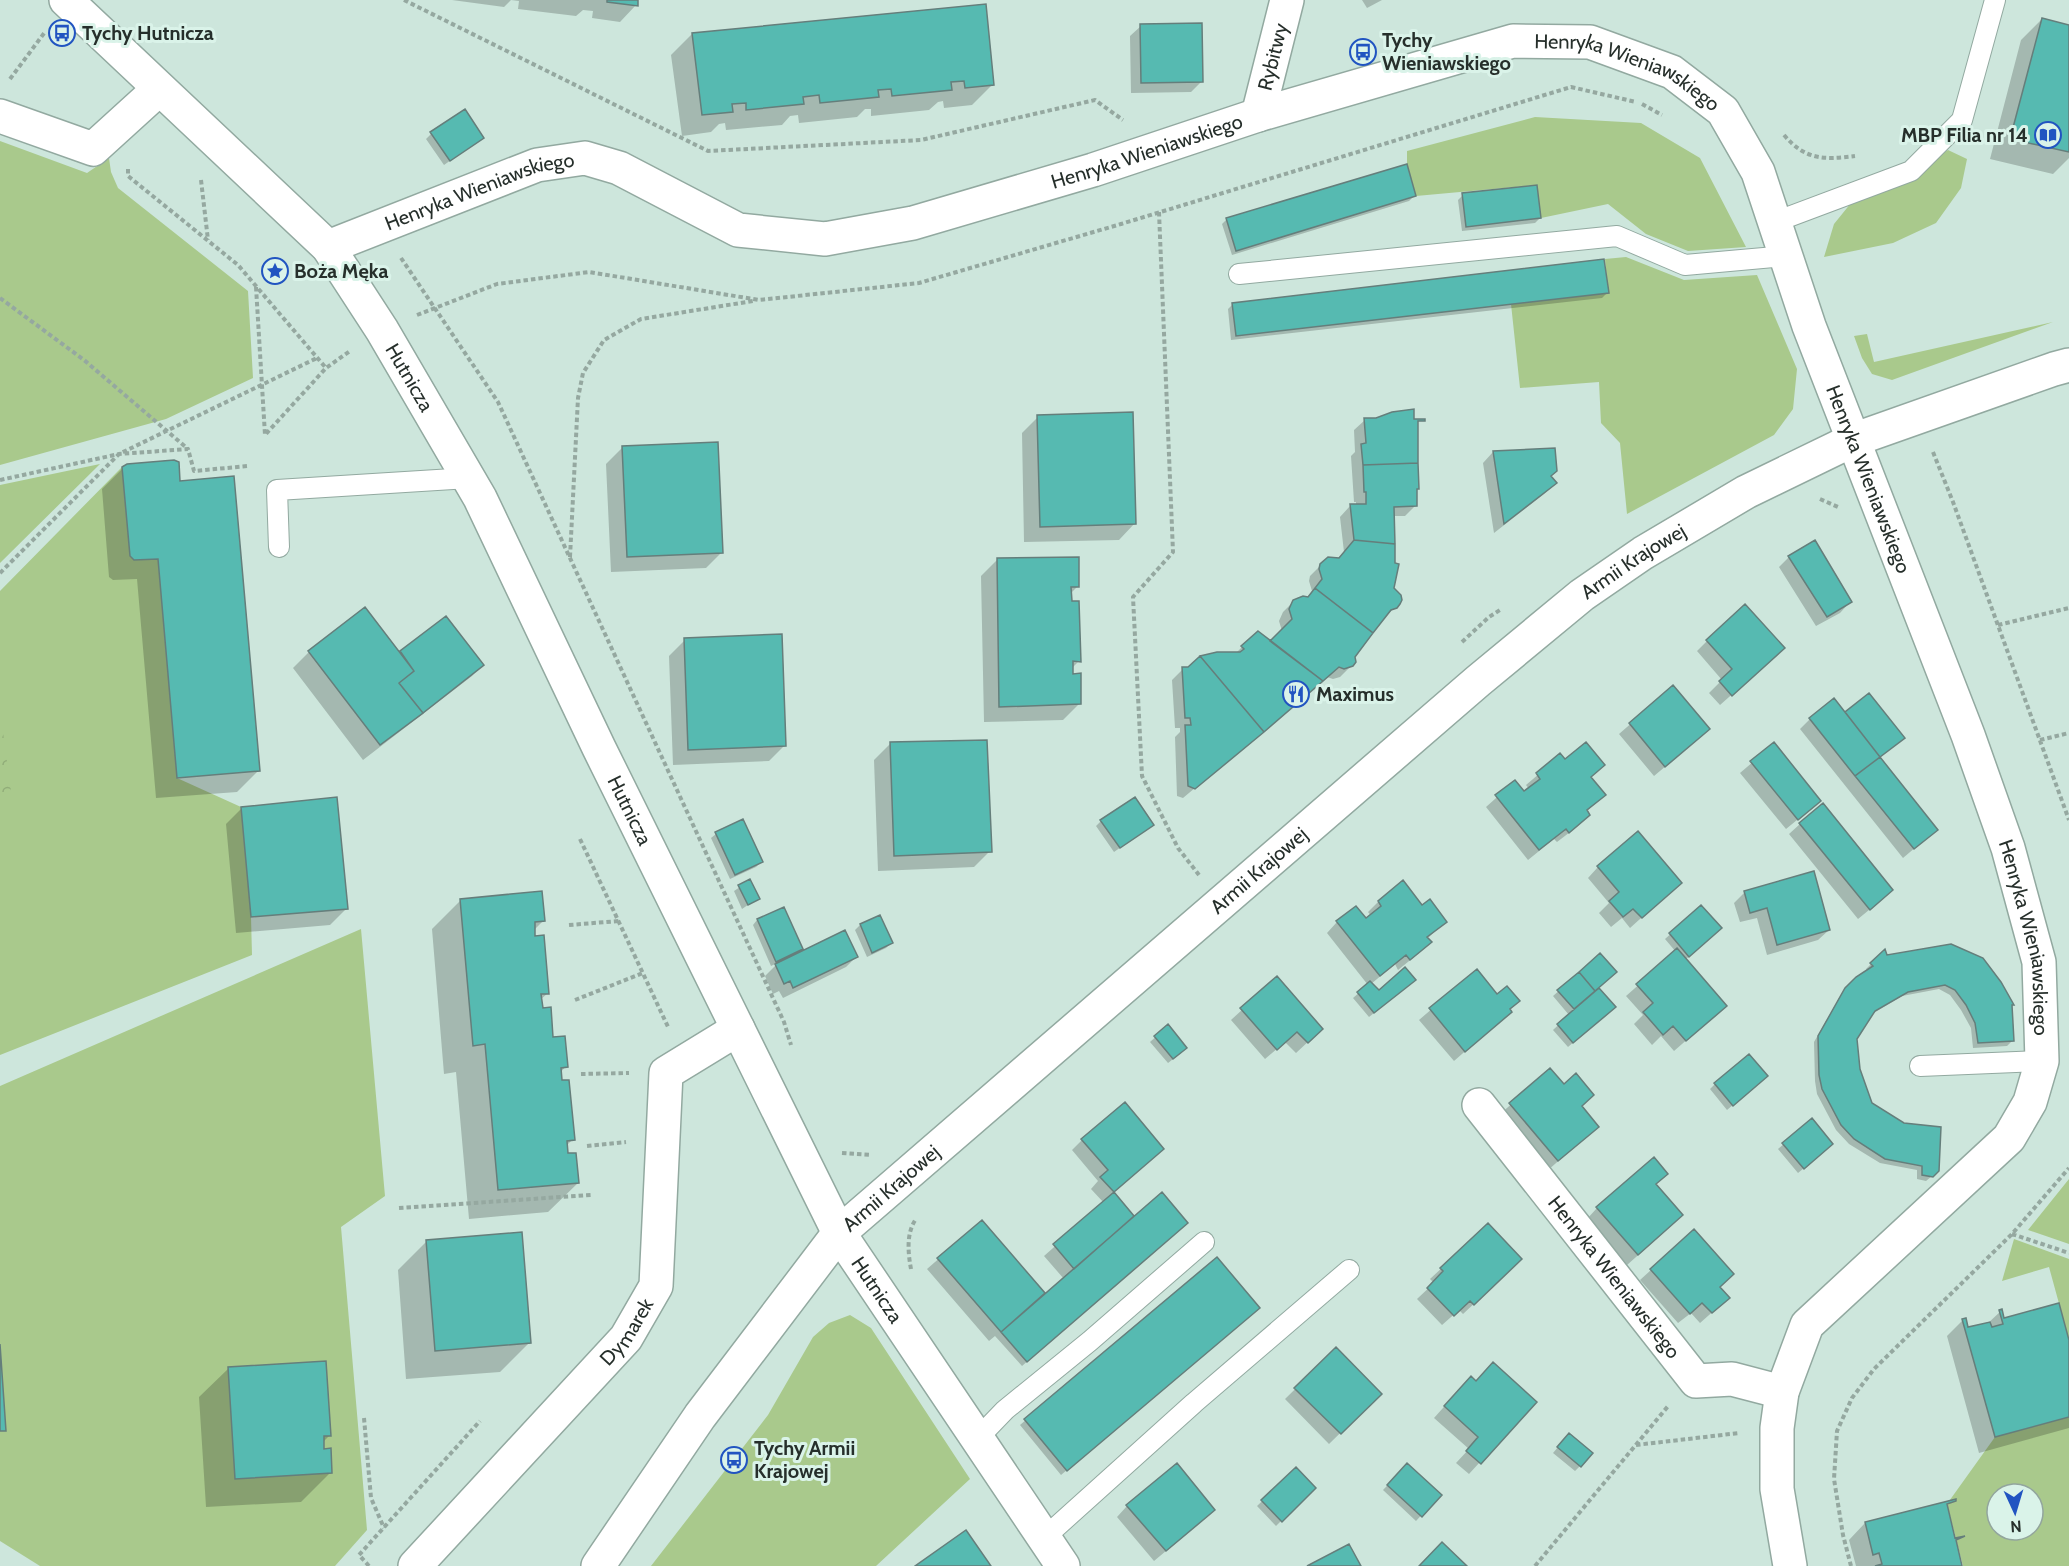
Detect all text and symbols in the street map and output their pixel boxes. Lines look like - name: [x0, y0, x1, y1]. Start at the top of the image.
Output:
- bus stop icon: Tychy Hutnicza: [47, 18, 77, 48]
- place label: Tychy Hutnicza: [82, 21, 214, 45]
- street label: Rybitwy: [1253, 21, 1293, 93]
- place label: Tychy Wieniawskiego: [1382, 28, 1511, 75]
- street label: Henryka Wieniawskiego: [1534, 29, 1725, 116]
- bus stop icon: Tychy Wieniawskiego: [1348, 37, 1378, 67]
- street label: Henryka Wieniawskiego: [1048, 109, 1246, 194]
- library icon: MBP Filia nr 14: [2033, 120, 2063, 150]
- place label: MBP Filia nr 14: [1901, 123, 2028, 147]
- street label: Henryka Wieniawskiego: [381, 148, 576, 236]
- place icon: Boża Męka: [260, 256, 290, 286]
- place label: Boża Męka: [294, 259, 388, 283]
- street label: Hutnicza: [380, 339, 439, 416]
- street label: Henryka Wieniawskiego: [1821, 382, 1916, 577]
- street label: Armii Krajowej: [1576, 518, 1690, 604]
- restaurant icon: Maximus: [1281, 679, 1311, 709]
- place label: Maximus: [1316, 682, 1394, 706]
- street label: Hutnicza: [603, 772, 657, 849]
- street label: Armii Krajowej: [1205, 822, 1312, 919]
- street label: Henryka Wieniawskiego: [1994, 836, 2053, 1036]
- street label: Armii Krajowej: [838, 1140, 944, 1236]
- street label: Henryka Wieniawskiego: [1543, 1191, 1686, 1363]
- street label: Hutnicza: [846, 1252, 908, 1328]
- street label: Dymarek: [595, 1294, 658, 1371]
- place label: Tychy Armii Krajowej: [754, 1436, 855, 1483]
- bus stop icon: Tychy Armii Krajowej: [719, 1445, 749, 1475]
- north arrow: [1985, 1482, 2045, 1542]
- text: N: [2010, 1517, 2022, 1536]

